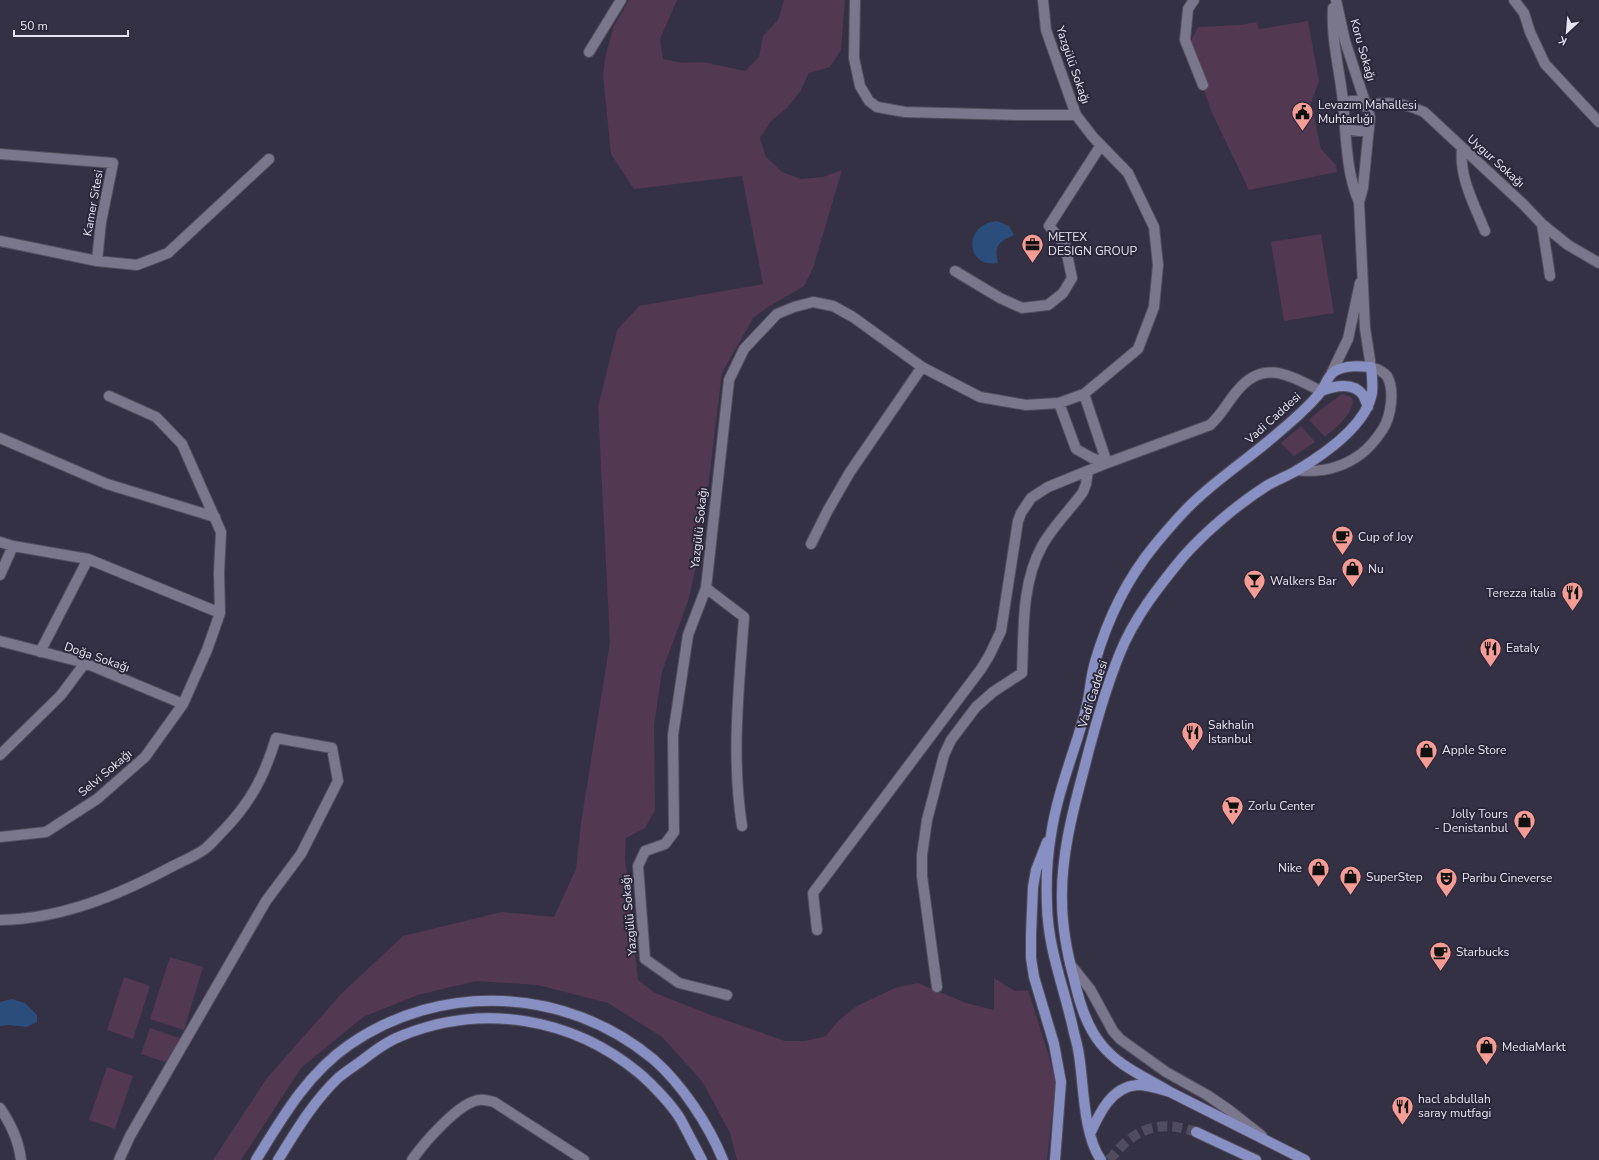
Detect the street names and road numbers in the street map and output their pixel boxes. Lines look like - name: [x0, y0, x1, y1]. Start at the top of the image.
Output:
- street label: Koru Sokağı: [1346, 17, 1380, 83]
- street label: Yazgülü Sokağı: [1052, 23, 1094, 106]
- street label: Uygur Sokağı: [1464, 131, 1528, 191]
- street label: Kamer Sitesi: [79, 169, 107, 237]
- street label: Vadi Caddesi: [1241, 389, 1304, 448]
- street label: Yazgülü Sokağı: [687, 487, 711, 570]
- street label: Doğa Sokağı: [62, 638, 132, 676]
- street label: Vadi Caddesi: [1074, 658, 1111, 731]
- street label: Selvi Sokağı: [75, 746, 135, 800]
- street label: Yazgülü Sokağı: [617, 874, 641, 957]

